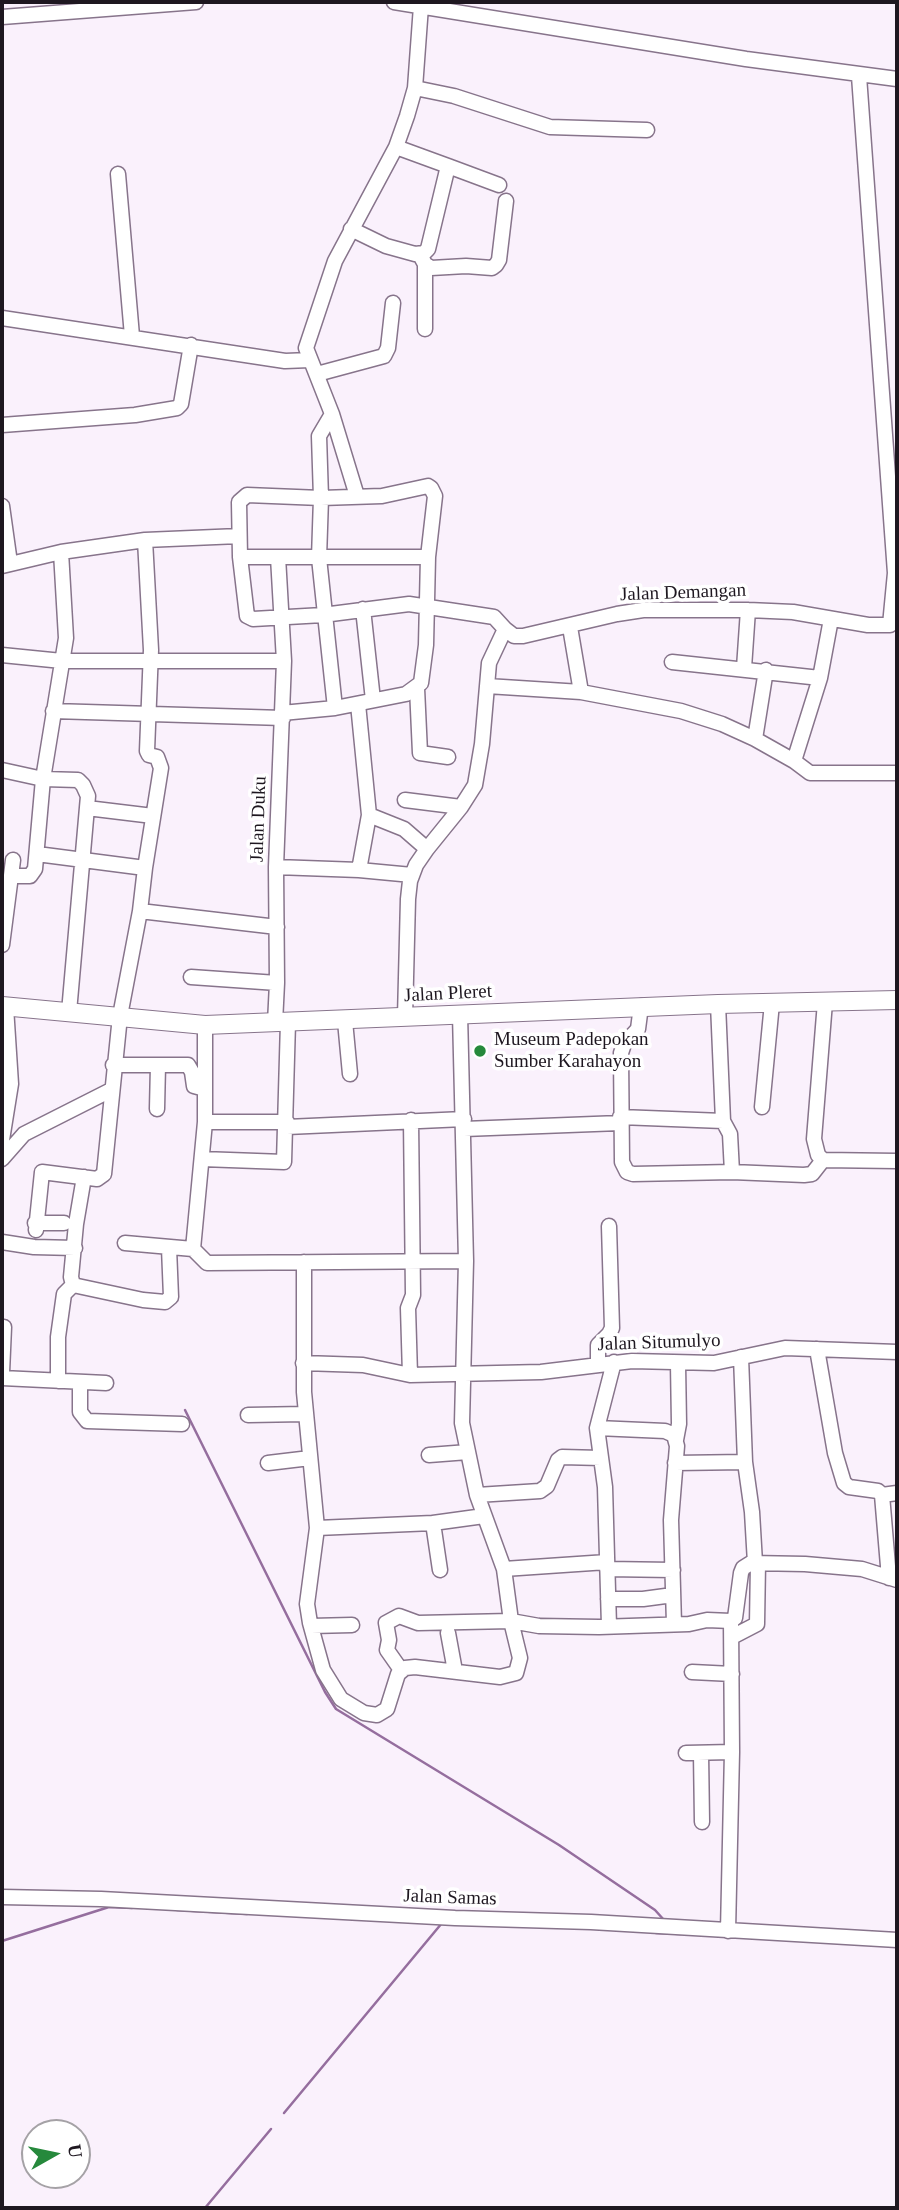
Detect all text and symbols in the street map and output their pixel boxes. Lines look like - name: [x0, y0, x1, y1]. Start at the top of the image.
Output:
- street label: Jalan Demangan: [620, 579, 746, 607]
- street label: Jalan Duku: [246, 776, 272, 862]
- street label: Jalan Pleret: [403, 980, 493, 1008]
- place label: Museum Padepokan Sumber Karahayon: [494, 1029, 649, 1073]
- marker: Museum Padepokan Sumber Karahayon: [472, 1043, 488, 1059]
- street label: Jalan Situmulyo: [597, 1329, 721, 1357]
- street label: Jalan Samas: [403, 1885, 497, 1911]
- north arrow: [21, 2119, 91, 2189]
- text: U: [64, 2143, 87, 2159]

